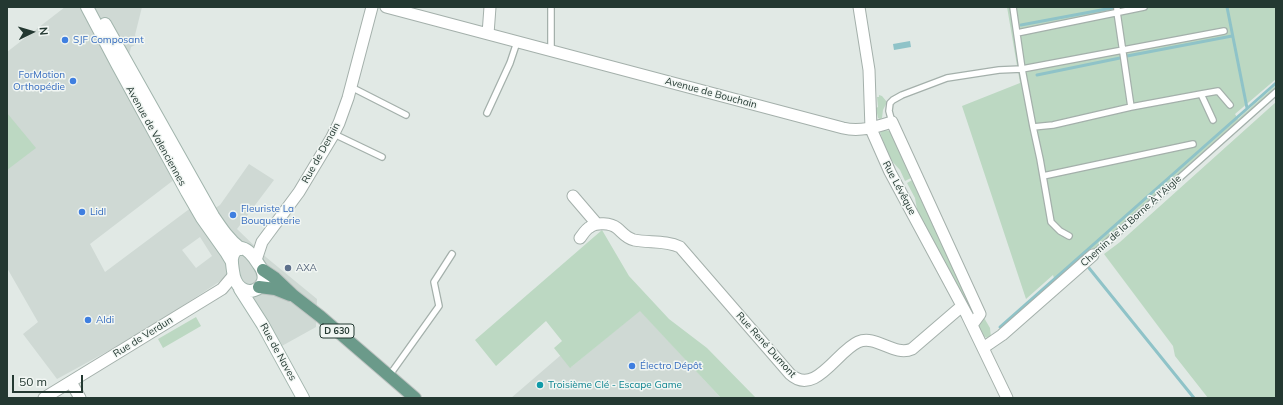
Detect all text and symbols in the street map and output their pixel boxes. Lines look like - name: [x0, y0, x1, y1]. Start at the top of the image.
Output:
- north arrow: [12, 12, 52, 52]
- text: N: [37, 26, 51, 36]
- place label: SJF Composant: [73, 34, 144, 46]
- marker: SJF Composant: [60, 35, 70, 45]
- place label: ForMotion Orthopédie: [13, 69, 65, 92]
- street label: Avenue de Bouchain: [664, 75, 758, 111]
- marker: ForMotion Orthopédie: [68, 76, 78, 86]
- street label: Avenue de Valenciennes: [123, 84, 189, 188]
- street label: Rue de Denain: [299, 120, 343, 186]
- street label: Rue Lévêque: [880, 159, 918, 217]
- street label: Chemin de la Borne À l'Aigle: [1078, 173, 1184, 269]
- place label: Fleuriste La Bouquetterie: [241, 203, 300, 226]
- place label: Lidl: [90, 206, 106, 218]
- marker: Lidl: [77, 207, 87, 217]
- marker: Fleuriste La Bouquetterie: [228, 210, 238, 220]
- place label: AXA: [296, 262, 317, 274]
- marker: AXA: [283, 263, 293, 273]
- street label: Rue René Dumont: [733, 310, 799, 380]
- place label: Aldi: [96, 314, 114, 326]
- street label: Rue de Verdun: [111, 314, 175, 360]
- marker: Aldi: [83, 315, 93, 325]
- street label: Rue de Naves: [257, 321, 299, 383]
- road number: D 630: [320, 324, 354, 338]
- place label: Électro Dépôt: [640, 360, 702, 372]
- marker: Électro Dépôt: [627, 361, 637, 371]
- scale bar: [14, 367, 85, 393]
- text: 50 m: [19, 374, 47, 389]
- place label: Troisième Clé - Escape Game: [548, 379, 682, 391]
- marker: Troisième Clé - Escape Game: [535, 380, 545, 390]

